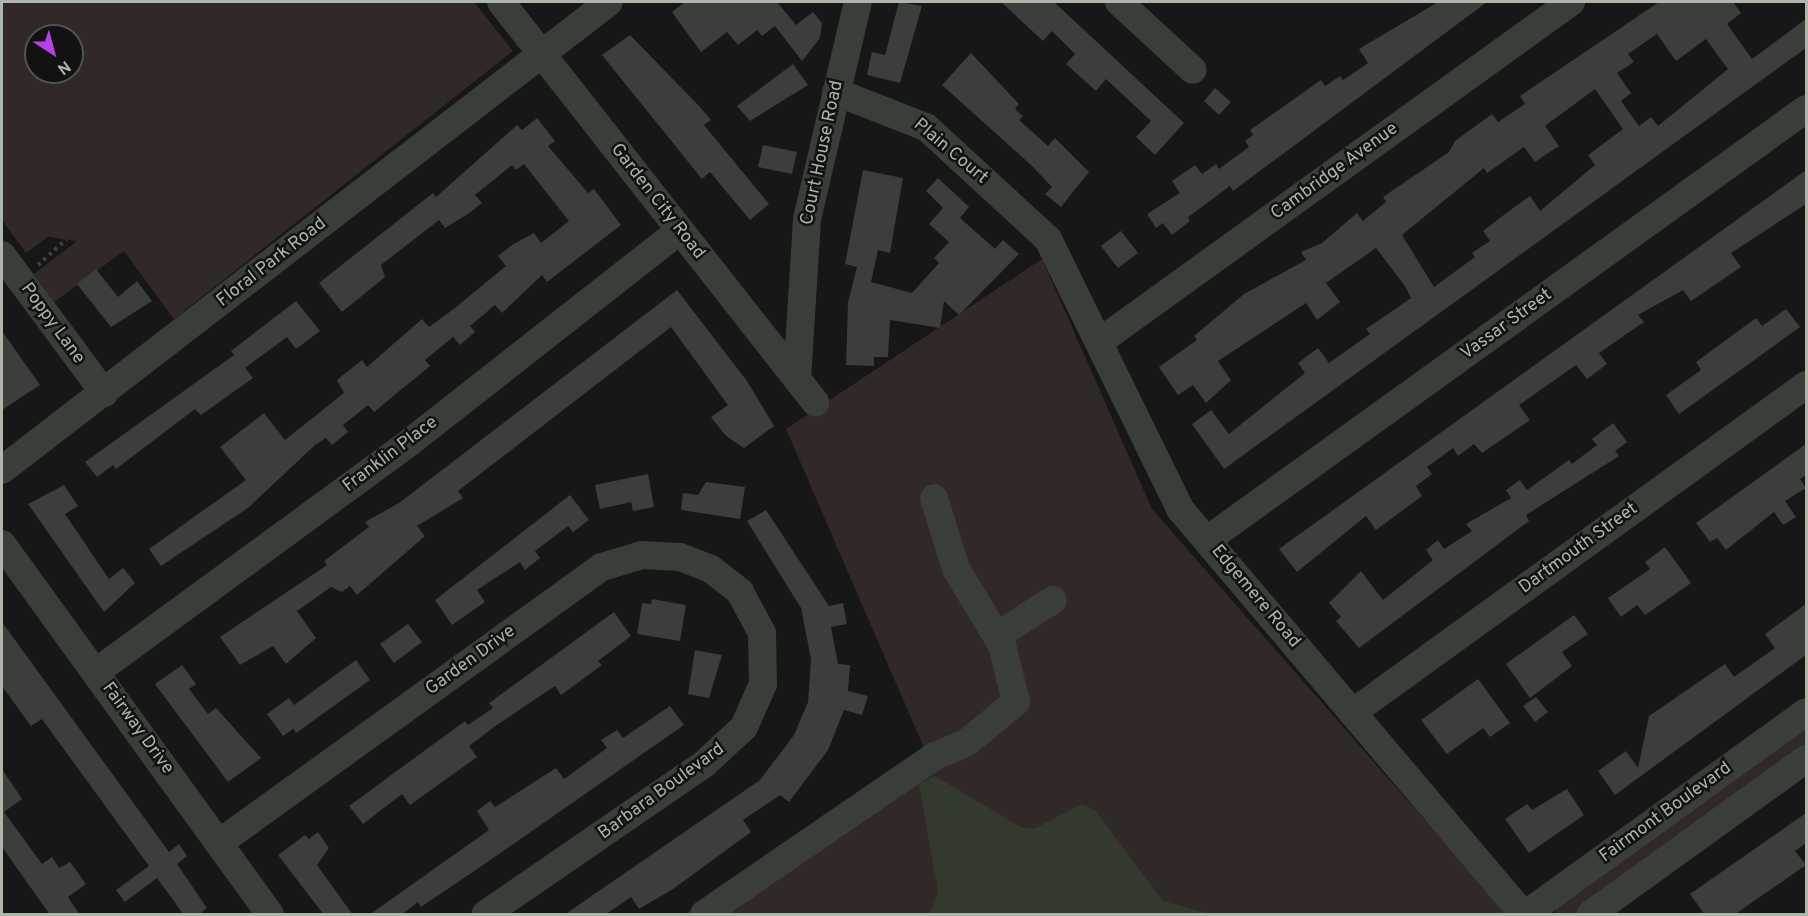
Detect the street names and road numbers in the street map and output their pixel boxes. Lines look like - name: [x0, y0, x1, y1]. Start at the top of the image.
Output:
- street label: Court House Road: [797, 79, 849, 227]
- street label: Plain Court: [908, 115, 992, 189]
- street label: Cambridge Avenue: [1267, 118, 1403, 226]
- street label: Garden City Road: [605, 140, 709, 264]
- street label: Floral Park Road: [213, 214, 331, 312]
- street label: Poppy Lane: [15, 279, 89, 369]
- street label: Vassar Street: [1457, 285, 1557, 365]
- street label: Franklin Place: [339, 412, 443, 498]
- street label: Dartmouth Street: [1516, 499, 1642, 599]
- street label: Edgemere Road: [1206, 541, 1304, 653]
- street label: Garden Drive: [422, 621, 520, 701]
- street label: Fairway Drive: [96, 679, 178, 779]
- street label: Barbara Boulevard: [595, 739, 729, 845]
- street label: Fairmont Boulevard: [1596, 758, 1736, 868]

